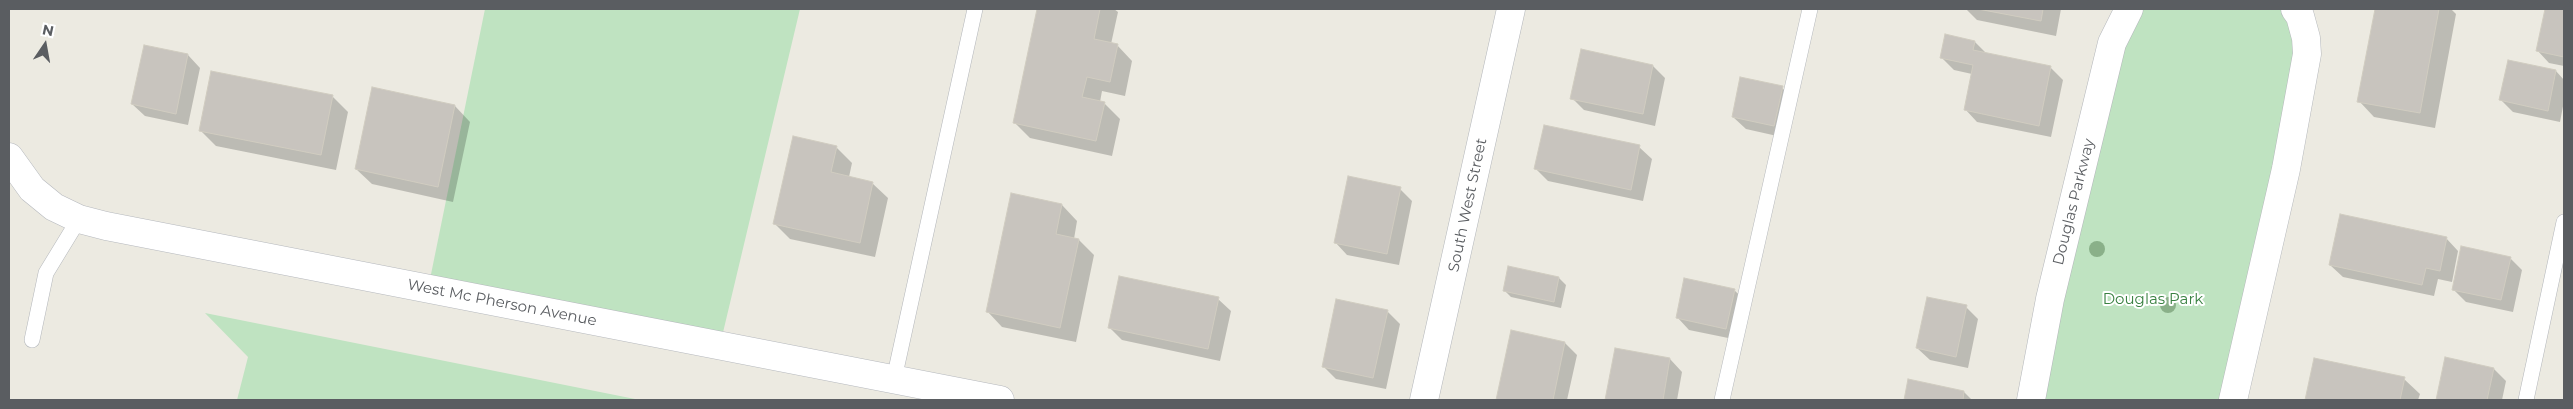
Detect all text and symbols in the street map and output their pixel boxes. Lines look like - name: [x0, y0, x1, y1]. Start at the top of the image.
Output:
- north arrow: [20, 20, 70, 70]
- text: N: [41, 20, 56, 40]
- street label: South West Street: [1445, 136, 1491, 274]
- street label: Douglas Parkway: [2050, 137, 2098, 267]
- street label: West Mc Pherson Avenue: [406, 276, 598, 330]
- park label: Douglas Park: [2103, 291, 2203, 309]

